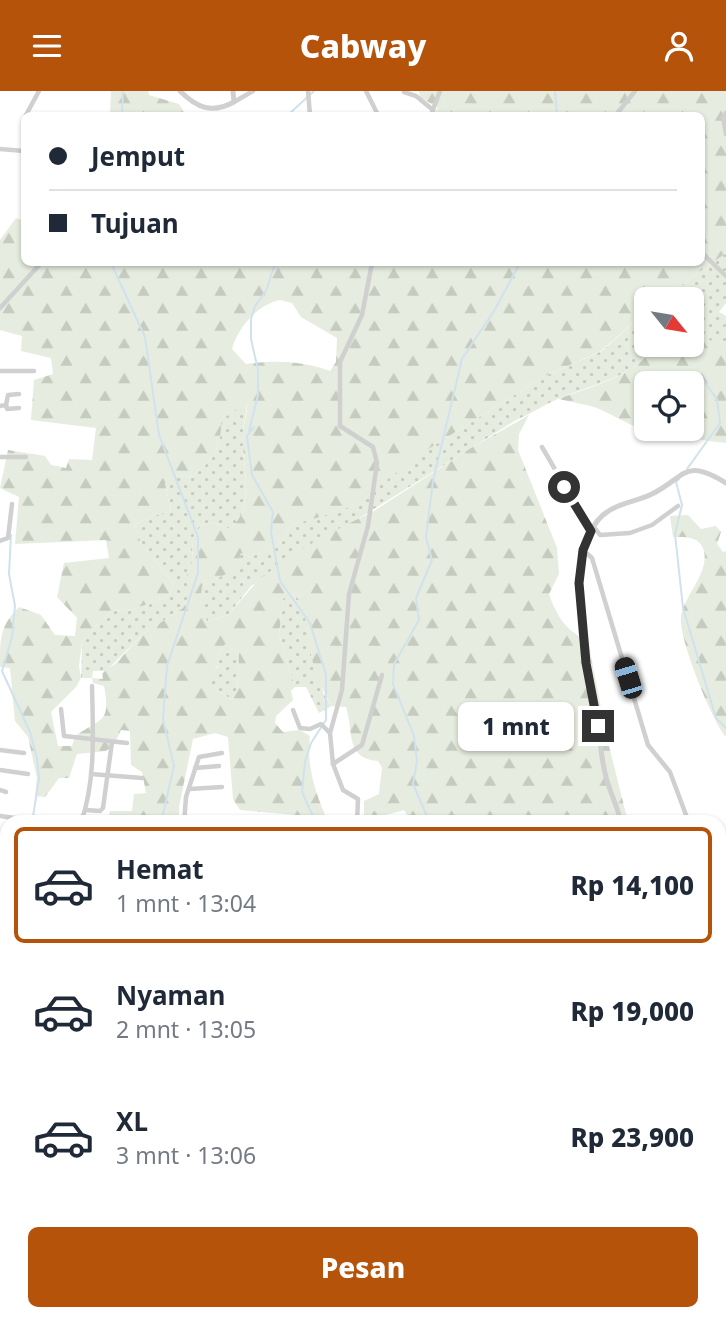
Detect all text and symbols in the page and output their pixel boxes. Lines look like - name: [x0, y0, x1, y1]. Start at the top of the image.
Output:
- text: Cabway: [300, 24, 426, 67]
- icon: menu: [28, 27, 66, 65]
- icon: person: [660, 27, 698, 65]
- text: Jemput: [91, 138, 185, 174]
- text: Tujuan: [91, 205, 179, 241]
- north arrow: [634, 287, 704, 357]
- map controls: [634, 287, 704, 441]
- button: locate: [634, 371, 704, 441]
- route start: [548, 471, 580, 503]
- car: [612, 655, 645, 701]
- callout: 1 mnt: [458, 701, 574, 751]
- text: 1 mnt: [482, 710, 550, 742]
- route end: [582, 710, 614, 742]
- text: Hemat: [116, 851, 204, 887]
- icon: car: [32, 854, 95, 917]
- text: Rp 14,100: [571, 867, 694, 903]
- text: 1 mnt · 13:04: [116, 887, 256, 919]
- text: Nyaman: [116, 977, 225, 1013]
- icon: car: [32, 980, 95, 1043]
- text: Rp 19,000: [571, 993, 694, 1029]
- text: 2 mnt · 13:05: [116, 1013, 256, 1045]
- text: XL: [116, 1103, 148, 1139]
- icon: car: [32, 1106, 95, 1169]
- text: Rp 23,900: [571, 1119, 694, 1155]
- text: 3 mnt · 13:06: [116, 1139, 256, 1171]
- button: Pesan: [28, 1227, 698, 1307]

